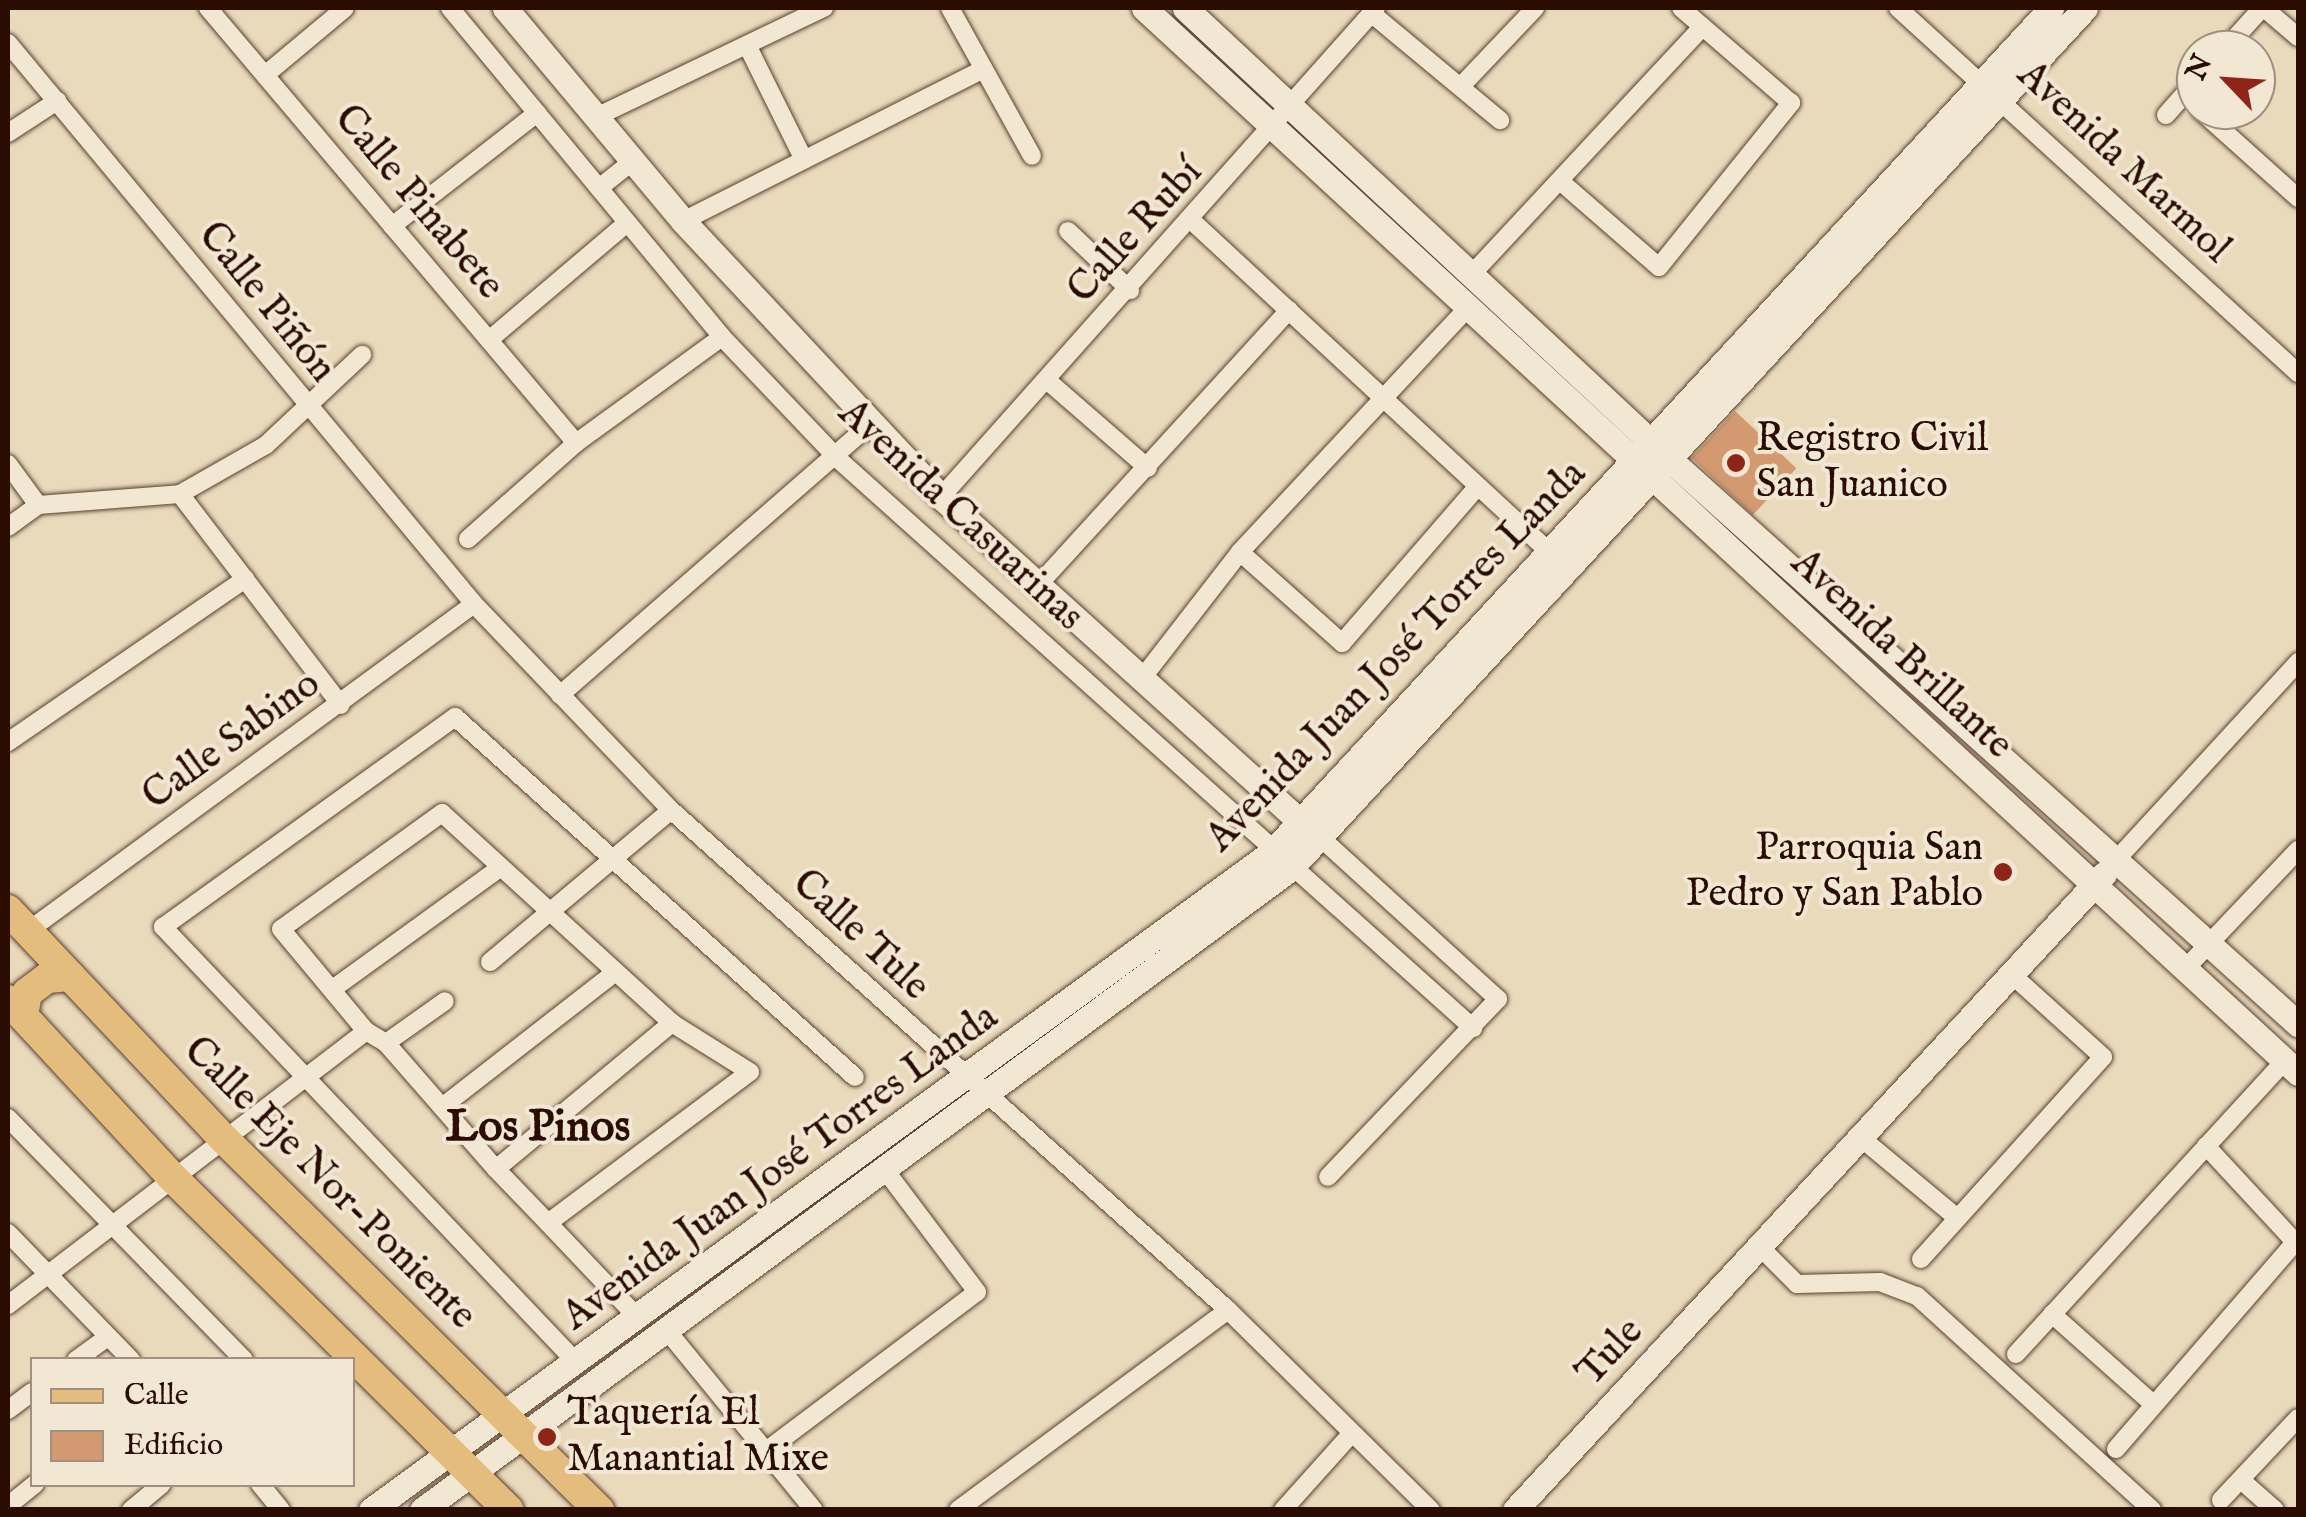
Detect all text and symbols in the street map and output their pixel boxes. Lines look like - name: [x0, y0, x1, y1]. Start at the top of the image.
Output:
- north arrow: [2176, 30, 2276, 130]
- text: N: [2179, 50, 2221, 86]
- street label: Avenida Marmol: [2006, 52, 2240, 274]
- street label: Calle Pinabete: [323, 96, 513, 310]
- street label: Calle Rubí: [1059, 150, 1213, 314]
- street label: Calle Piñón: [187, 213, 345, 393]
- street label: Avenida Casuarinas: [828, 390, 1092, 642]
- place label: Registro Civil San Juanico: [1756, 416, 1988, 510]
- street label: Avenida Juan José Torres Landa: [1197, 451, 1597, 863]
- marker: Registro Civil San Juanico: [1725, 452, 1747, 474]
- street label: Avenida Brillante: [1780, 540, 2022, 770]
- street label: Calle Sabino: [134, 661, 330, 821]
- place label: Parroquia San Pedro y San Pablo: [1686, 825, 1983, 919]
- street label: Calle Tule: [781, 860, 939, 1012]
- marker: Parroquia San Pedro y San Pablo: [1992, 861, 2014, 883]
- street label: Avenida Juan José Torres Landa: [554, 994, 1008, 1342]
- street label: Calle Eje Nor-Poniente: [173, 1028, 485, 1340]
- district label: Los Pinos: [446, 1101, 630, 1155]
- street label: Tule: [1568, 1309, 1654, 1397]
- legend: [30, 1357, 355, 1487]
- text: Calle: [124, 1377, 188, 1415]
- place label: Taquería El Manantial Mixe: [567, 1390, 829, 1484]
- marker: Taquería El Manantial Mixe: [536, 1426, 558, 1448]
- text: Edificio: [124, 1427, 223, 1465]

